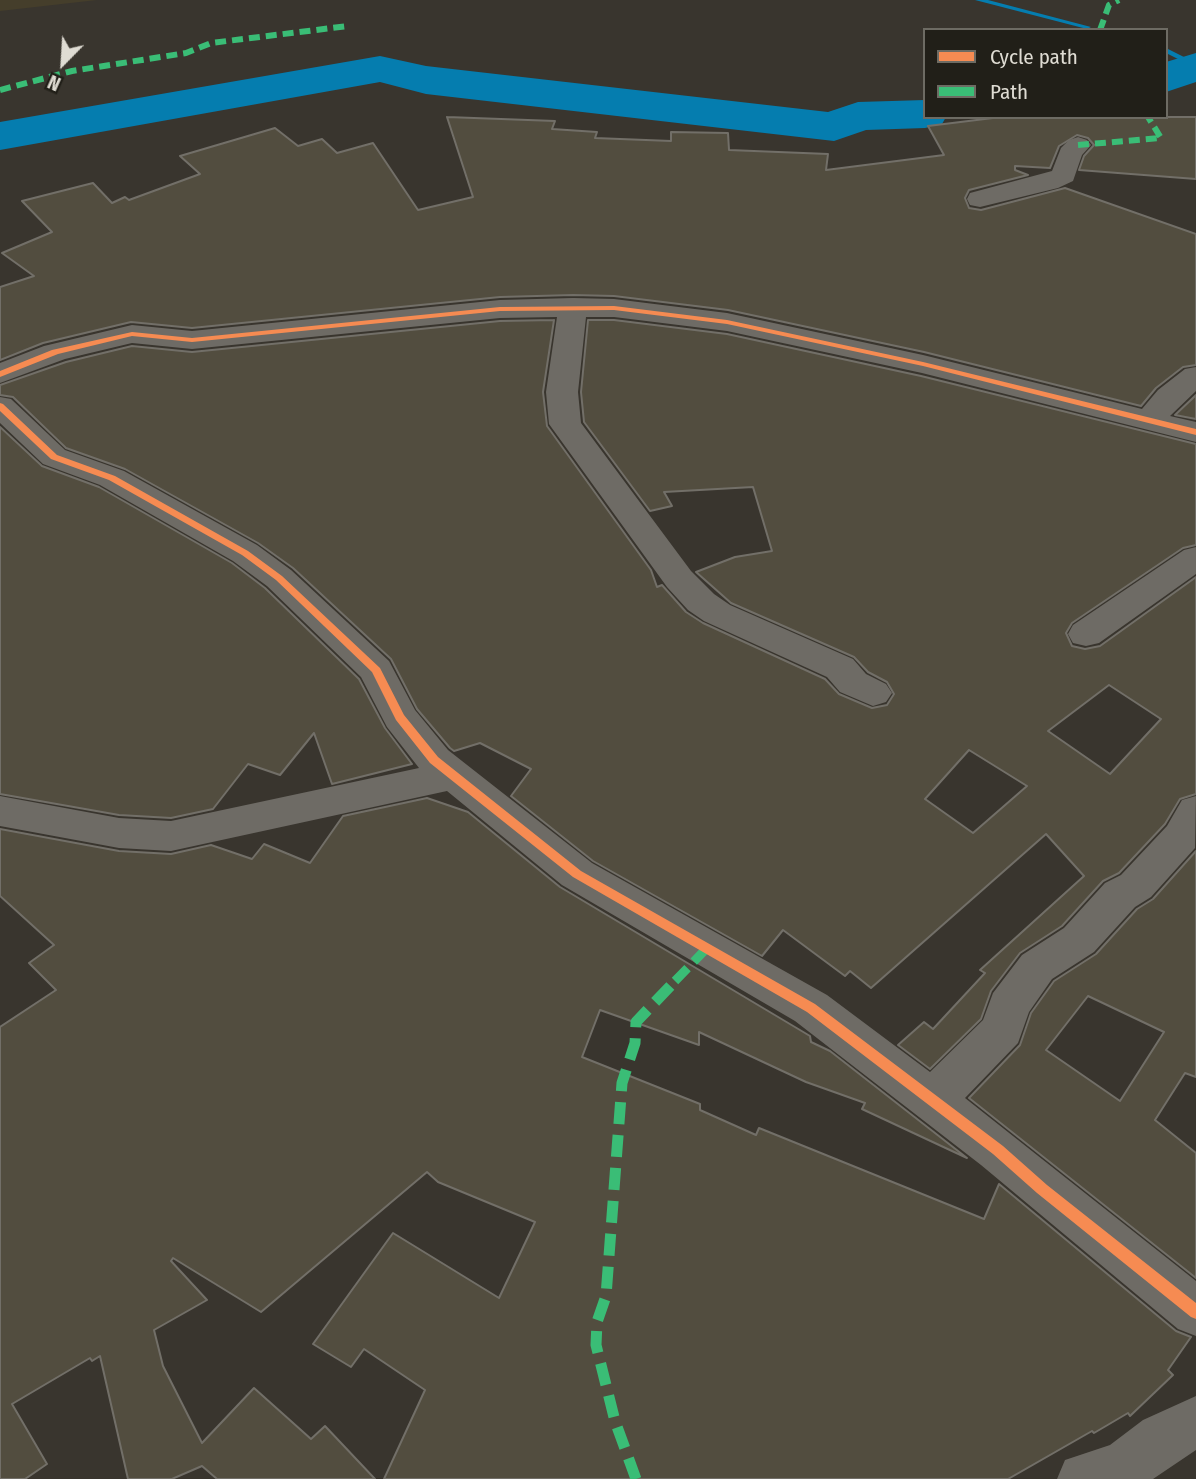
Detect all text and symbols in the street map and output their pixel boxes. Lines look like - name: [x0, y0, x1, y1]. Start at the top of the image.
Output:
- north arrow: [28, 28, 98, 98]
- legend: [923, 28, 1168, 119]
- text: Cycle path: [990, 44, 1078, 70]
- text: N: [44, 70, 64, 95]
- text: Path: [990, 79, 1028, 105]

